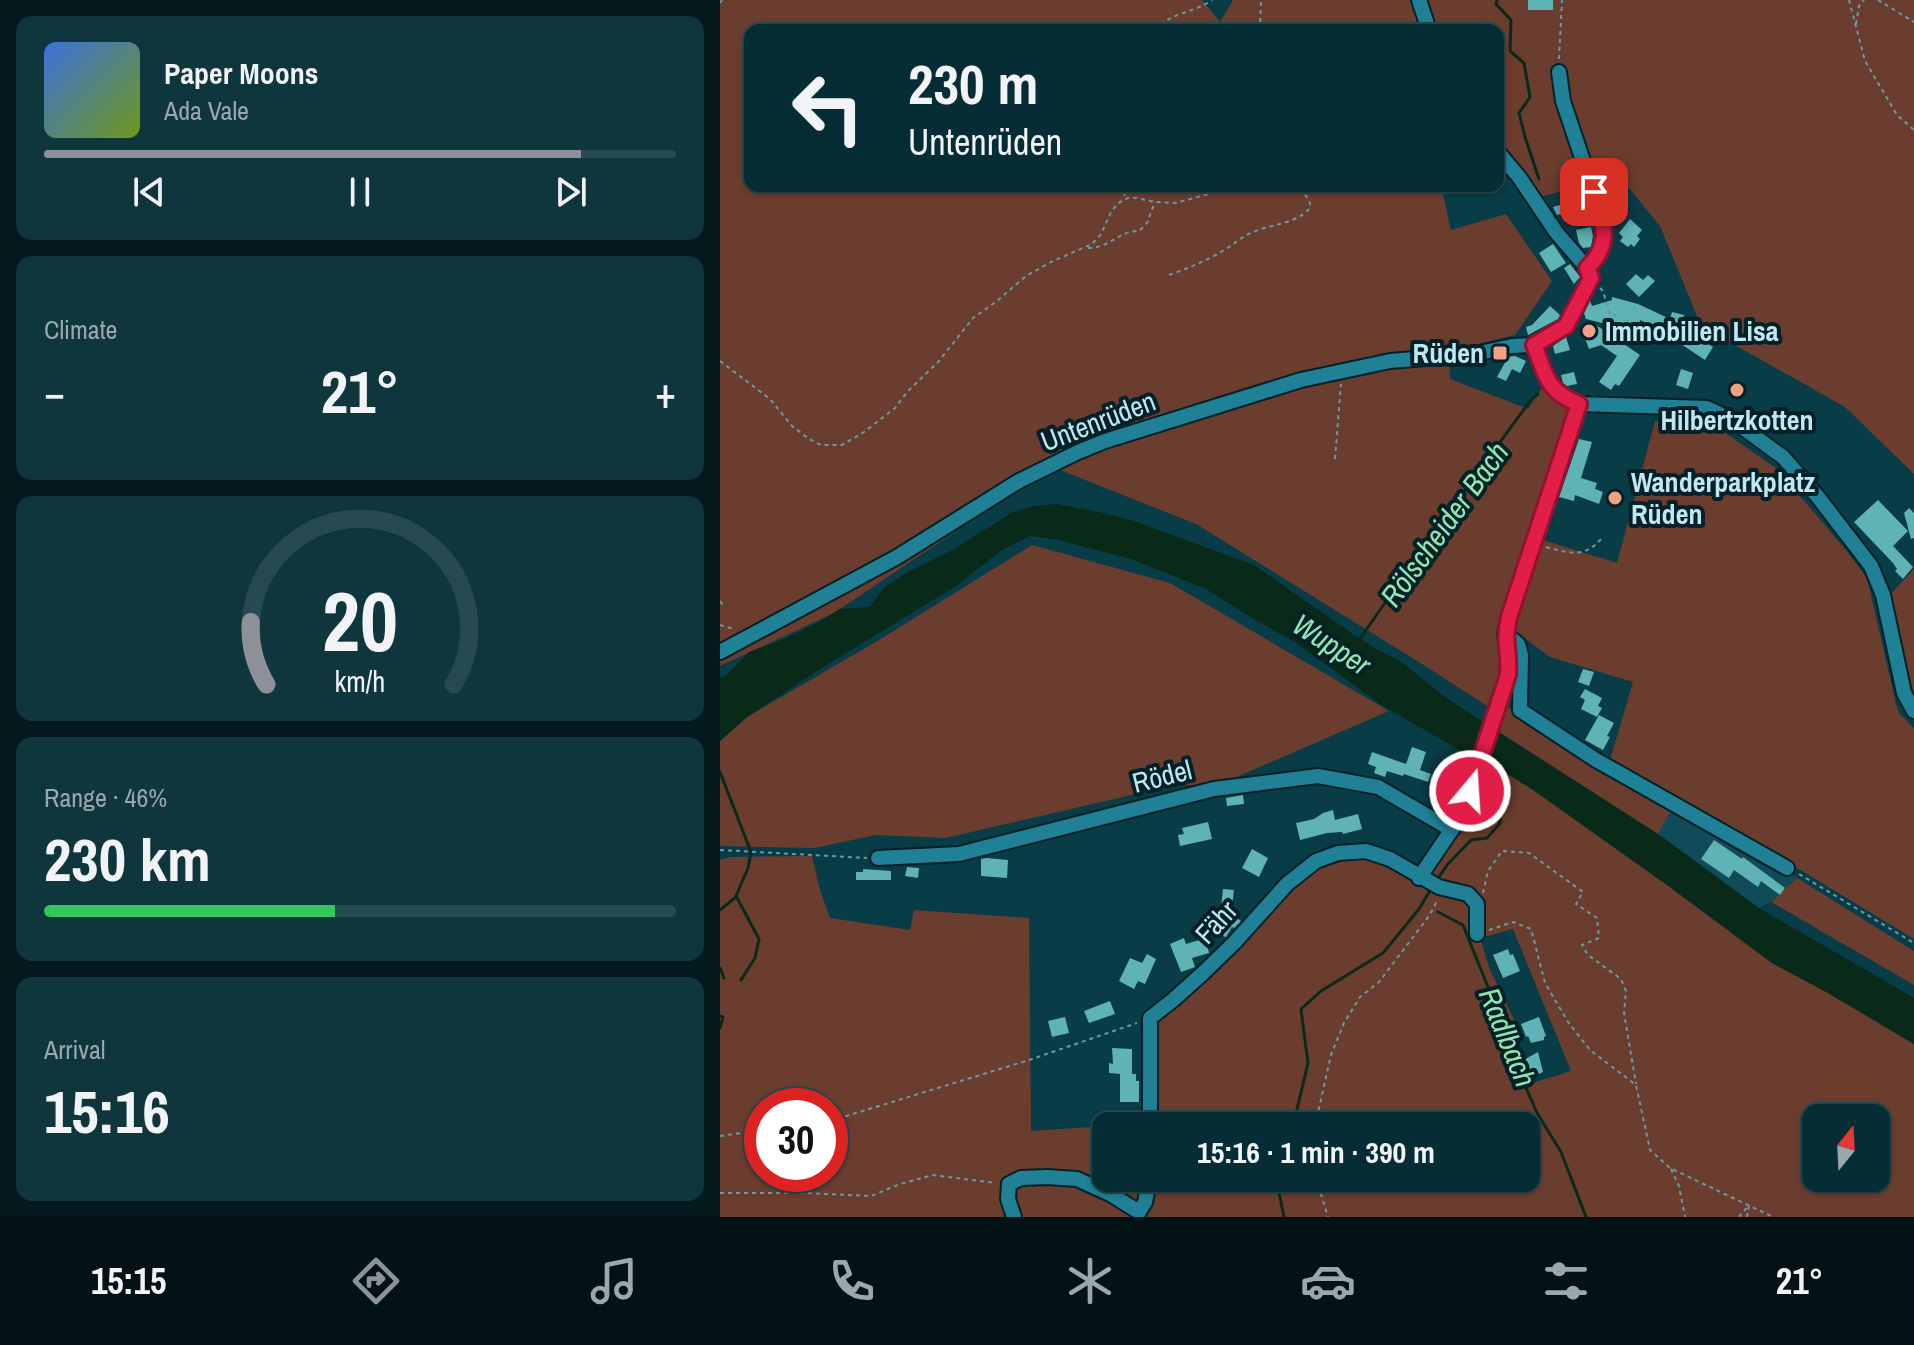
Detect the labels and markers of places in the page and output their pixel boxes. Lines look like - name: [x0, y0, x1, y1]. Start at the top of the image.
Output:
- pin: [1560, 158, 1628, 226]
- place label: Immobilien Lisa: [1605, 312, 1779, 350]
- marker: Immobilien Lisa: [1580, 322, 1598, 340]
- place label: Rüden: [1413, 334, 1484, 372]
- marker: Rüden: [1491, 344, 1509, 362]
- marker: Hilbertzkotten: [1728, 381, 1746, 399]
- place label: Hilbertzkotten: [1660, 401, 1814, 439]
- place label: Wanderparkplatz Rüden: [1631, 463, 1815, 533]
- marker: Wanderparkplatz Rüden: [1606, 489, 1624, 507]

